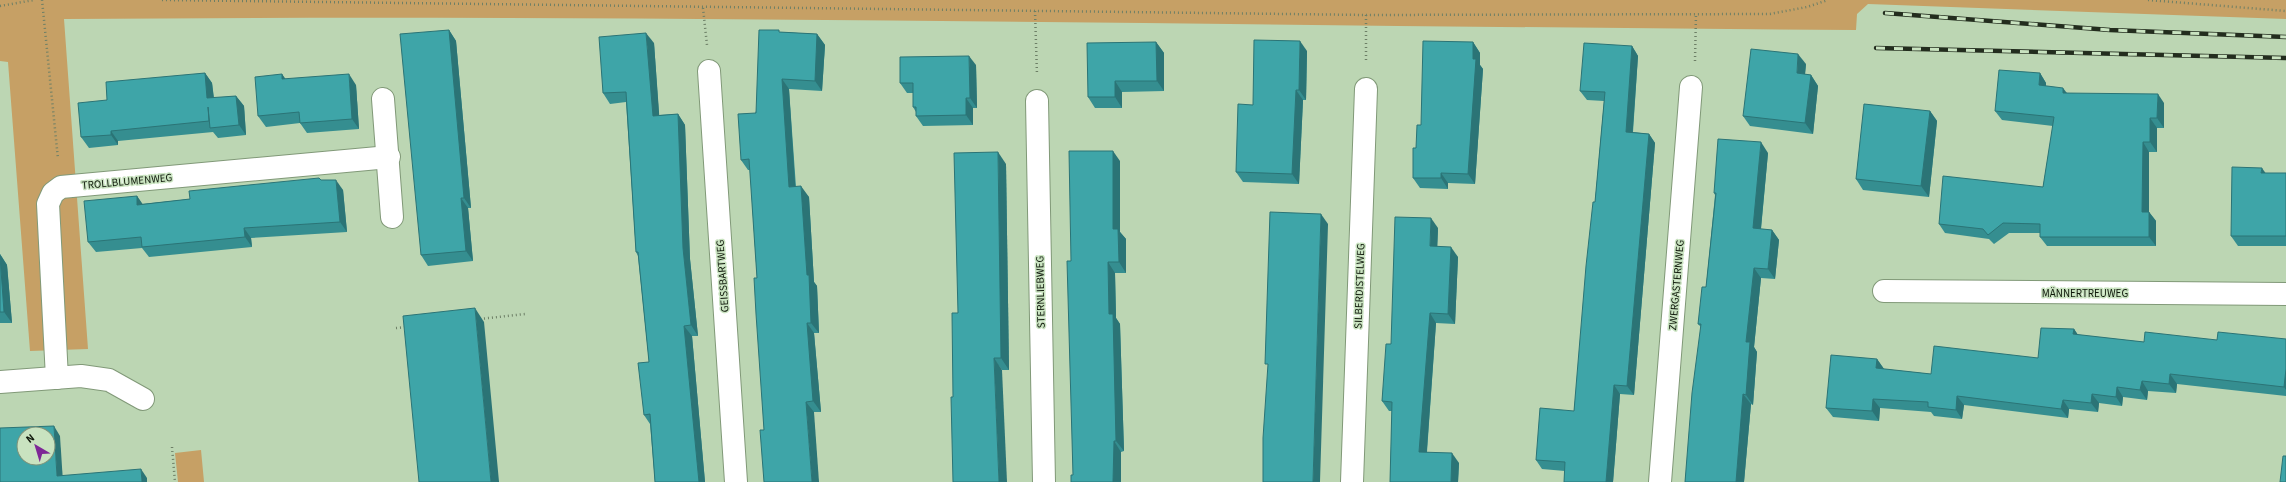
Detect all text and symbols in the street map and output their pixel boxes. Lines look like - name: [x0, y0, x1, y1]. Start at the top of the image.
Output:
- street label: TROLLBLUMENWEG: [81, 170, 173, 193]
- street label: GEISSBARTWEG: [712, 239, 733, 313]
- street label: ZWERGASTERNWEG: [1665, 239, 1688, 331]
- street label: SILBERDISTELWEG: [1351, 243, 1368, 329]
- street label: STERNLIEBWEG: [1032, 255, 1049, 328]
- street label: MÄNNERTREUWEG: [2042, 286, 2128, 301]
- north arrow: [16, 426, 56, 466]
- text: N: [23, 430, 38, 447]

